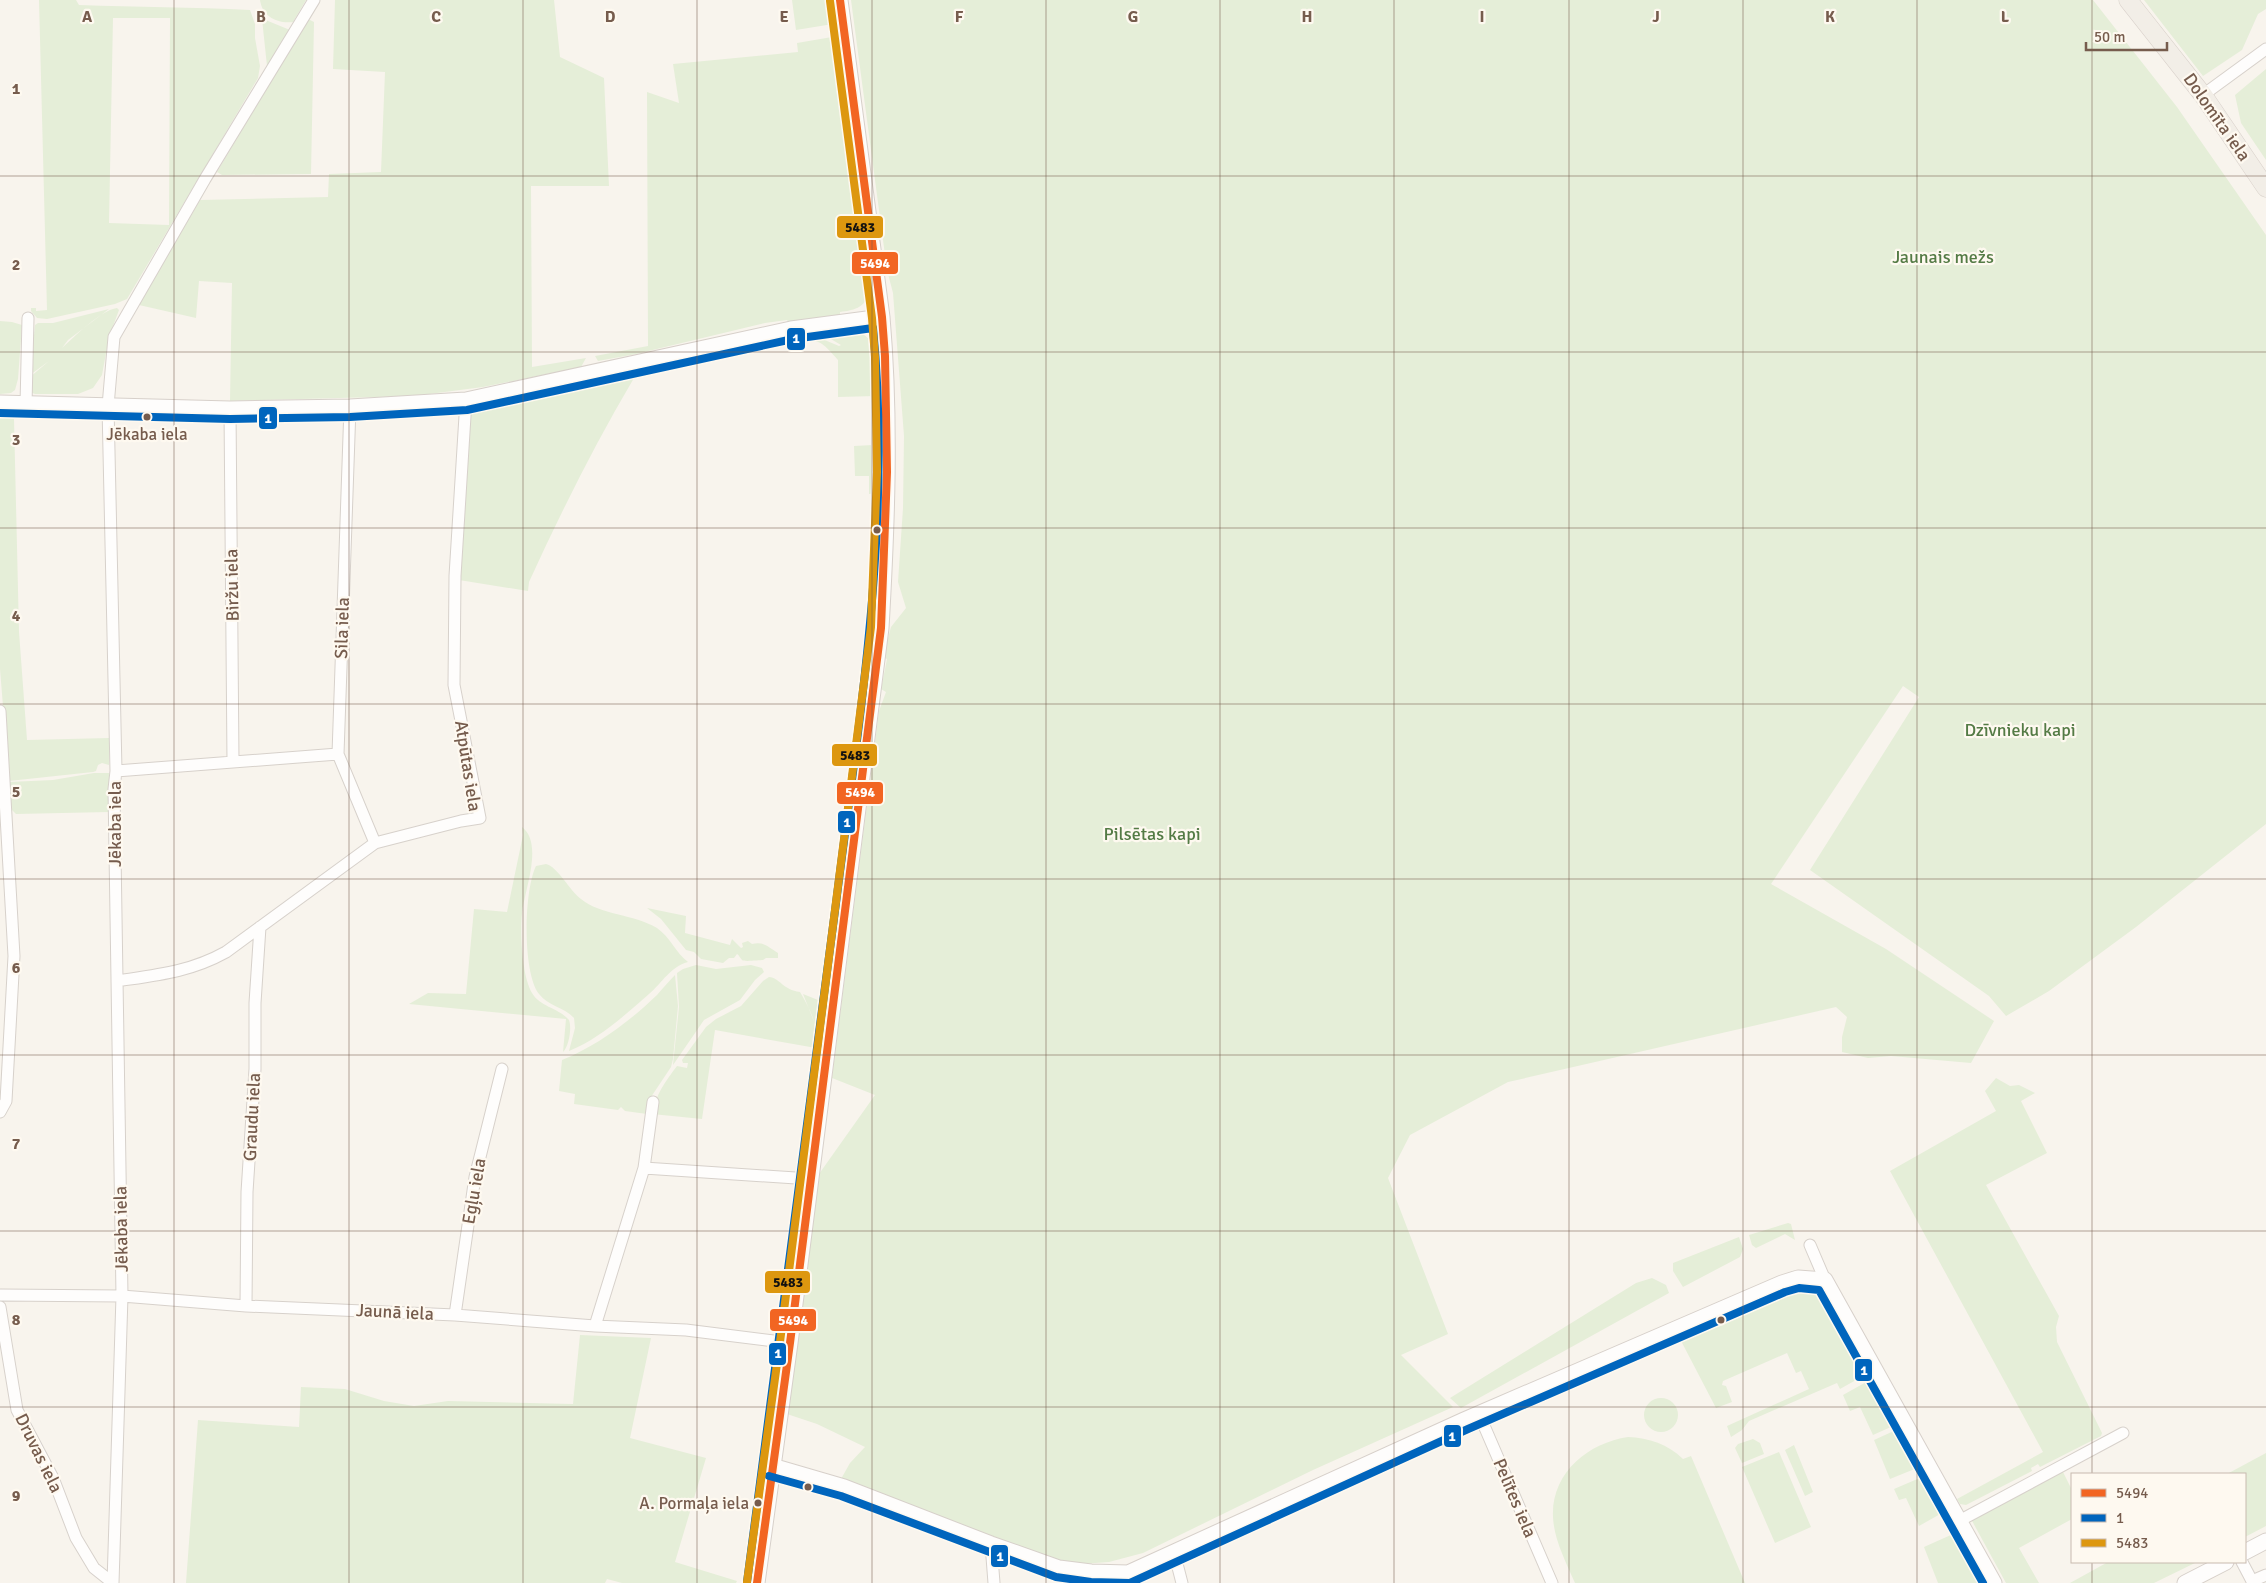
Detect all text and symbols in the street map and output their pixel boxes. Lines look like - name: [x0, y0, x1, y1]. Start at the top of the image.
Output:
- text: A: [82, 7, 93, 27]
- text: B: [256, 7, 266, 27]
- text: C: [431, 7, 441, 27]
- text: D: [605, 7, 616, 27]
- text: E: [779, 7, 789, 27]
- text: F: [955, 7, 964, 27]
- text: G: [1128, 7, 1138, 27]
- text: H: [1302, 7, 1312, 27]
- text: I: [1479, 7, 1485, 27]
- text: J: [1652, 7, 1660, 27]
- text: K: [1825, 7, 1835, 27]
- text: L: [2001, 7, 2010, 27]
- scale bar: [2086, 20, 2167, 52]
- text: 50 m: [2094, 28, 2125, 46]
- street label: Dolomīta iela: [2179, 69, 2255, 165]
- text: 1: [12, 79, 21, 99]
- line badge: 5483: [836, 215, 884, 239]
- text: 5483: [845, 219, 875, 236]
- park label: Jaunais mežs: [1892, 246, 1994, 268]
- line badge: 5494: [851, 251, 899, 275]
- text: 2: [12, 255, 20, 275]
- text: 5494: [860, 255, 891, 272]
- line badge: 1: [786, 327, 806, 351]
- text: 1: [792, 330, 800, 347]
- line badge: 1: [258, 406, 278, 430]
- text: 1: [264, 410, 272, 427]
- marker: Jēkaba iela: [142, 412, 152, 422]
- place label: Jēkaba iela: [106, 424, 188, 445]
- text: 3: [12, 430, 20, 450]
- unlabelled marker: [872, 525, 882, 535]
- street label: Biržu iela: [220, 548, 244, 622]
- street label: Sila iela: [330, 597, 354, 659]
- text: 4: [12, 606, 21, 626]
- street label: Atpūtas iela: [450, 719, 486, 813]
- park label: Dzīvnieku kapi: [1964, 719, 2076, 741]
- line badge: 5483: [831, 743, 878, 767]
- text: 5483: [840, 747, 870, 764]
- street label: Jēkaba iela: [104, 781, 126, 867]
- line badge: 5494: [836, 781, 884, 805]
- text: 5: [12, 782, 20, 802]
- text: 5494: [845, 784, 876, 801]
- line badge: 1: [837, 810, 856, 834]
- text: 1: [843, 814, 851, 831]
- park label: Pilsētas kapi: [1103, 823, 1201, 845]
- text: 6: [12, 958, 21, 978]
- street label: Graudu iela: [239, 1072, 265, 1162]
- text: 7: [12, 1134, 21, 1154]
- street label: Egļu iela: [457, 1156, 491, 1226]
- street label: Jēkaba iela: [109, 1186, 133, 1272]
- line badge: 5483: [764, 1270, 811, 1294]
- text: 5483: [773, 1274, 803, 1291]
- street label: Jaunā iela: [356, 1299, 434, 1325]
- line badge: 5494: [769, 1308, 817, 1332]
- text: 8: [12, 1310, 21, 1330]
- text: 5494: [778, 1312, 809, 1329]
- unlabelled marker: [1716, 1315, 1726, 1325]
- line badge: 1: [768, 1342, 787, 1366]
- text: 1: [774, 1345, 782, 1362]
- line badge: 1: [1854, 1358, 1873, 1382]
- text: 1: [1860, 1362, 1868, 1379]
- street label: Druvas iela: [10, 1410, 68, 1496]
- line badge: 1: [1443, 1424, 1462, 1448]
- text: 1: [1448, 1428, 1456, 1445]
- street label: Pelītes iela: [1488, 1455, 1542, 1541]
- legend: [2071, 1473, 2246, 1563]
- unlabelled marker: [803, 1482, 813, 1492]
- text: 5494: [2116, 1484, 2148, 1502]
- text: 9: [12, 1486, 21, 1506]
- place label: A. Pormaļa iela: [639, 1493, 749, 1514]
- marker: A. Pormaļa iela: [753, 1498, 763, 1508]
- text: 1: [2116, 1509, 2124, 1527]
- text: 5483: [2116, 1534, 2148, 1552]
- line badge: 1: [990, 1544, 1009, 1568]
- text: 1: [996, 1548, 1004, 1565]

